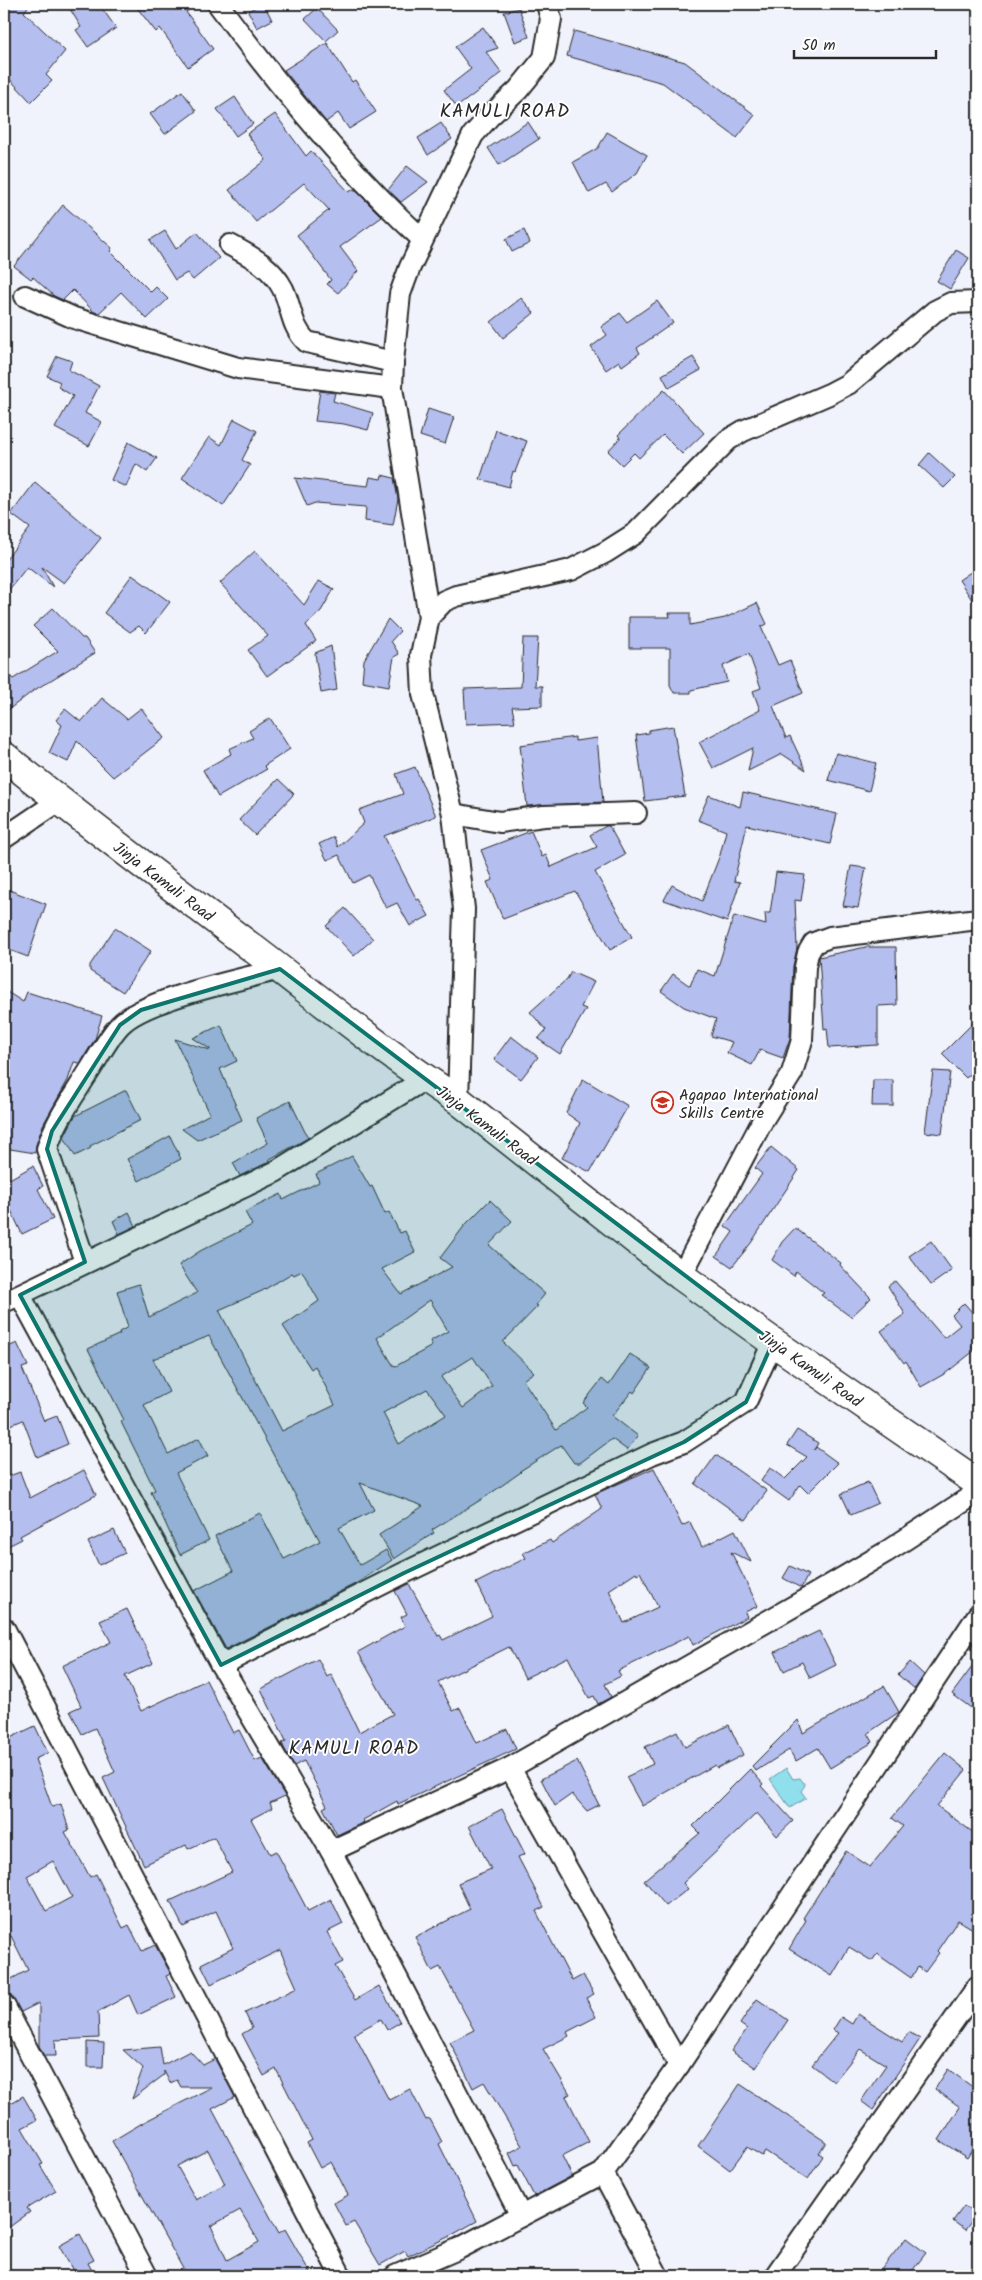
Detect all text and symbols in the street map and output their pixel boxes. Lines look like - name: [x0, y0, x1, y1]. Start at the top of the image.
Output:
- scale bar: [794, 28, 937, 60]
- text: 50 m: [802, 34, 836, 58]
- district label: KAMULI ROAD: [440, 97, 570, 127]
- street label: Jinja Kamuli Road: [107, 836, 220, 929]
- street label: Jinja Kamuli Road: [430, 1080, 543, 1173]
- place label: Agapao International Skills Centre: [679, 1083, 818, 1126]
- school or university icon: Agapao International Skills Centre: [651, 1091, 675, 1115]
- street label: Jinja Kamuli Road: [753, 1324, 868, 1415]
- district label: KAMULI ROAD: [289, 1734, 419, 1764]

